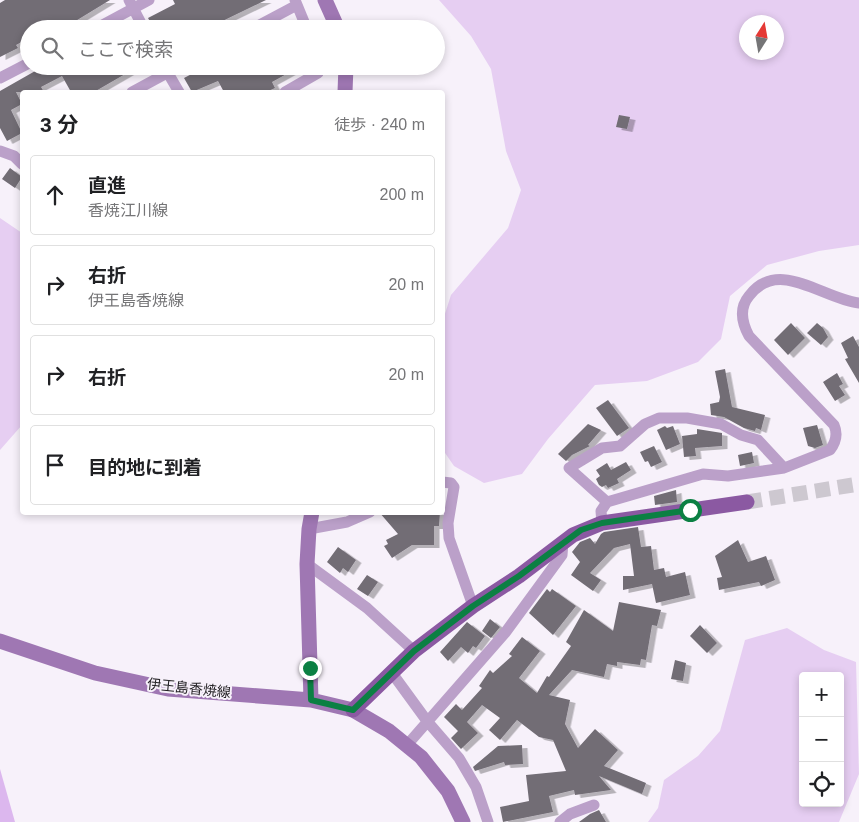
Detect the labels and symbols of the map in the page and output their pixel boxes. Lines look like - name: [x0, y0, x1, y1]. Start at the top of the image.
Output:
- north arrow: [739, 15, 784, 60]
- route start: [679, 499, 702, 522]
- route end: [299, 657, 322, 680]
- street label: 伊王島香焼線: [146, 676, 232, 700]

